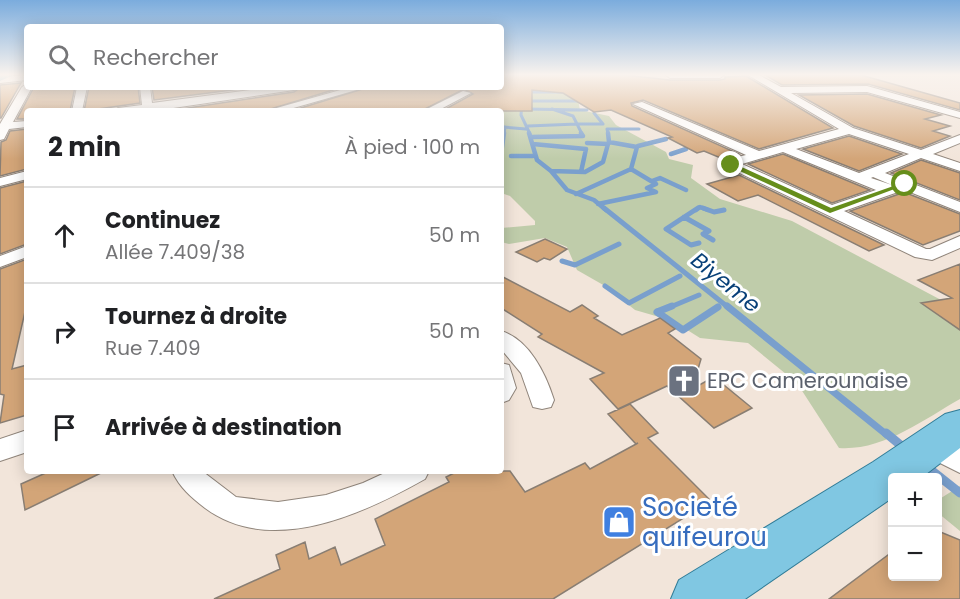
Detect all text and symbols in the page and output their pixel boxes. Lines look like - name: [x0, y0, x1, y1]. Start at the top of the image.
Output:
- search box: [24, 24, 504, 90]
- icon: search: [45, 41, 78, 74]
- text: Rechercher: [93, 42, 219, 73]
- text: 2 min: [48, 129, 121, 165]
- text: À pied · 100 m: [344, 133, 480, 161]
- route end: [717, 151, 743, 177]
- route start: [891, 170, 917, 196]
- text: Continuez: [105, 205, 220, 236]
- icon: ahead: [48, 219, 81, 252]
- text: 50 m: [429, 221, 480, 249]
- text: Allée 7.409/38: [105, 238, 245, 266]
- water label: Biyeme: [684, 245, 767, 320]
- text: Tournez à droite: [105, 301, 287, 332]
- icon: right: [48, 315, 81, 348]
- text: 50 m: [429, 317, 480, 345]
- text: Rue 7.409: [105, 334, 201, 362]
- church icon: EPC Camerounaise: [666, 363, 702, 399]
- place label: EPC Camerounaise: [707, 366, 908, 395]
- icon: arrive: [48, 411, 81, 444]
- text: Arrivée à destination: [105, 412, 342, 443]
- map controls: [888, 473, 942, 581]
- button: +: [888, 473, 942, 527]
- place label: Societé quifeurou: [642, 489, 767, 555]
- shop icon: Societé quifeurou: [601, 504, 637, 540]
- button: −: [888, 527, 942, 581]

